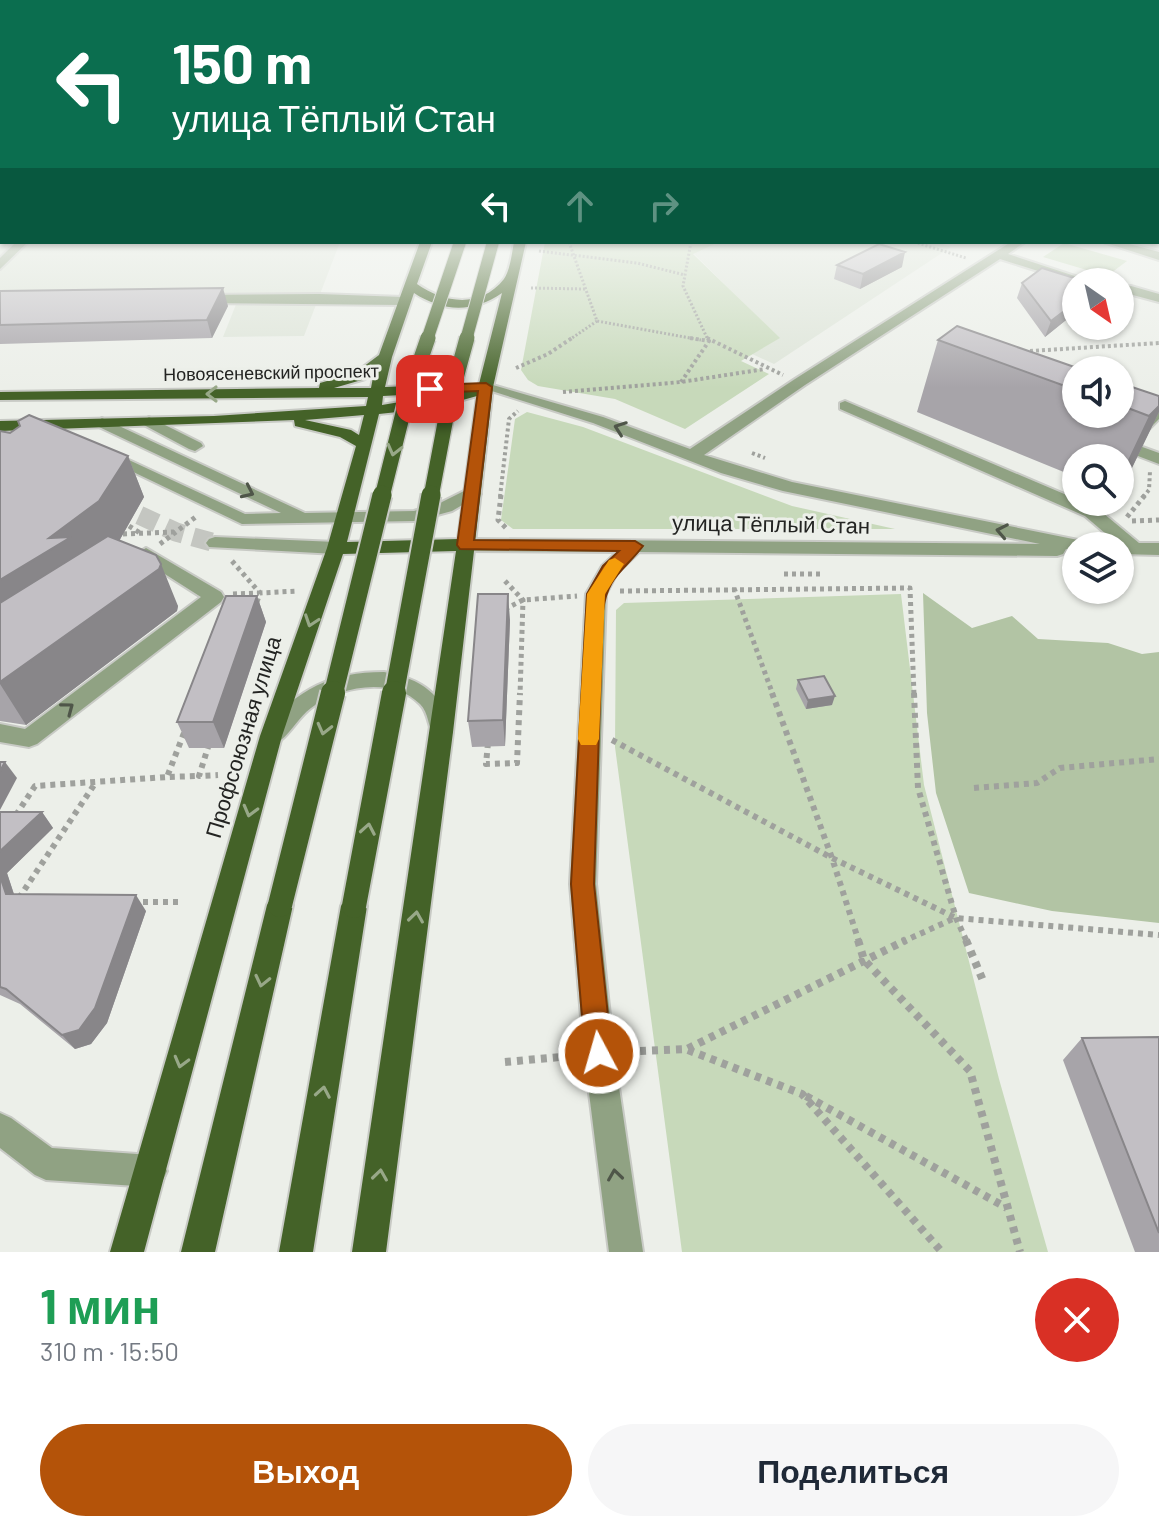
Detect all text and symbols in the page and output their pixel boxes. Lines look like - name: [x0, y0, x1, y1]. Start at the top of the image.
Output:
- text: 150 m: [172, 28, 312, 95]
- icon: left: [40, 32, 144, 136]
- text: улица Тёплый Стан: [172, 96, 496, 139]
- icon: left: [474, 184, 518, 228]
- icon: ahead: [558, 184, 602, 228]
- icon: right: [642, 184, 686, 228]
- north arrow: [1062, 268, 1134, 340]
- map controls: [1062, 268, 1134, 604]
- pin: [396, 355, 464, 423]
- button: sound: [1062, 356, 1134, 428]
- street label: Новоясеневский проспект: [163, 359, 379, 385]
- icon: arrive: [408, 367, 452, 411]
- one-way arrow: [205, 385, 218, 403]
- one-way arrow: [614, 421, 628, 438]
- one-way arrow: [386, 442, 403, 456]
- button: search: [1062, 444, 1134, 516]
- one-way arrow: [240, 482, 254, 498]
- street label: улица Тёплый Стан: [672, 508, 870, 539]
- one-way arrow: [995, 523, 1009, 540]
- button: layers: [1062, 532, 1134, 604]
- one-way arrow: [304, 614, 320, 628]
- street label: Профсоюзная улица: [199, 632, 286, 841]
- one-way arrow: [59, 704, 73, 718]
- one-way arrow: [317, 722, 334, 736]
- one-way arrow: [243, 804, 260, 818]
- one-way arrow: [359, 823, 376, 836]
- one-way arrow: [407, 910, 424, 924]
- one-way arrow: [254, 974, 271, 987]
- position arrow: [557, 1011, 641, 1095]
- one-way arrow: [174, 1054, 190, 1068]
- one-way arrow: [313, 1085, 330, 1099]
- one-way arrow: [371, 1168, 388, 1182]
- one-way arrow: [607, 1168, 624, 1181]
- text: 1 мин: [40, 1276, 161, 1334]
- button: close: [1035, 1278, 1119, 1362]
- text: 310 m · 15:50: [40, 1335, 179, 1366]
- button: Выход: [40, 1424, 572, 1516]
- button: Поделиться: [588, 1424, 1119, 1516]

